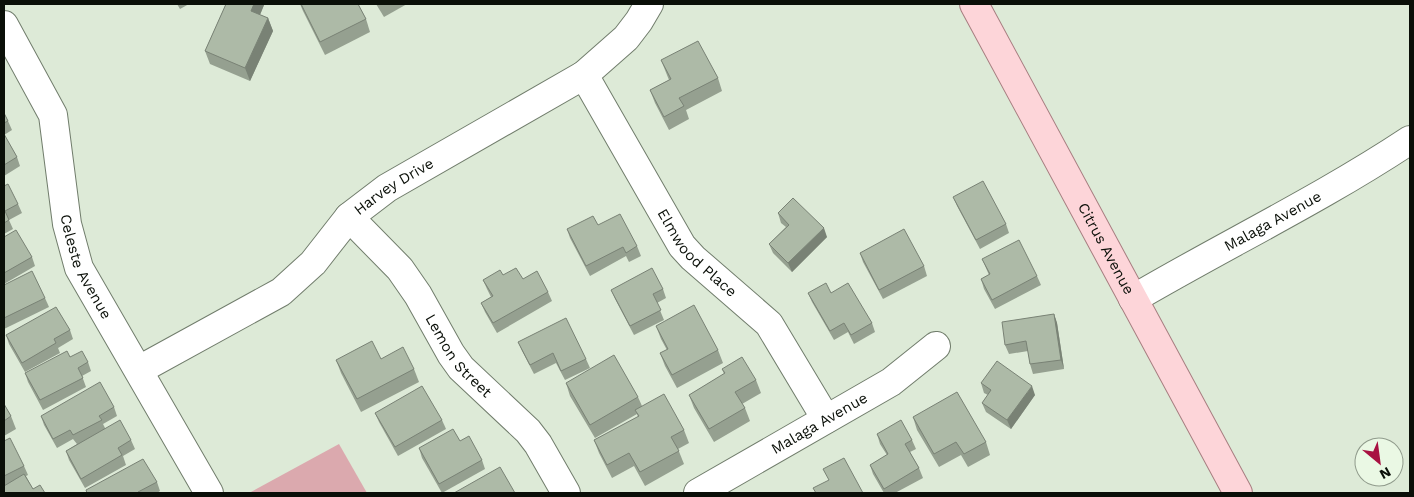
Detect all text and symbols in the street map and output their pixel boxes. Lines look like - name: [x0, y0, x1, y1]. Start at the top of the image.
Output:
- street label: Harvey Drive: [350, 154, 437, 219]
- street label: Malaga Avenue: [1221, 187, 1324, 255]
- street label: Citrus Avenue: [1074, 200, 1138, 298]
- street label: Elmwood Place: [654, 206, 740, 301]
- street label: Celeste Avenue: [57, 213, 115, 322]
- street label: Lemon Street: [422, 311, 496, 402]
- street label: Malaga Avenue: [768, 388, 871, 458]
- north arrow: [1354, 437, 1404, 487]
- text: N: [1377, 464, 1394, 483]

